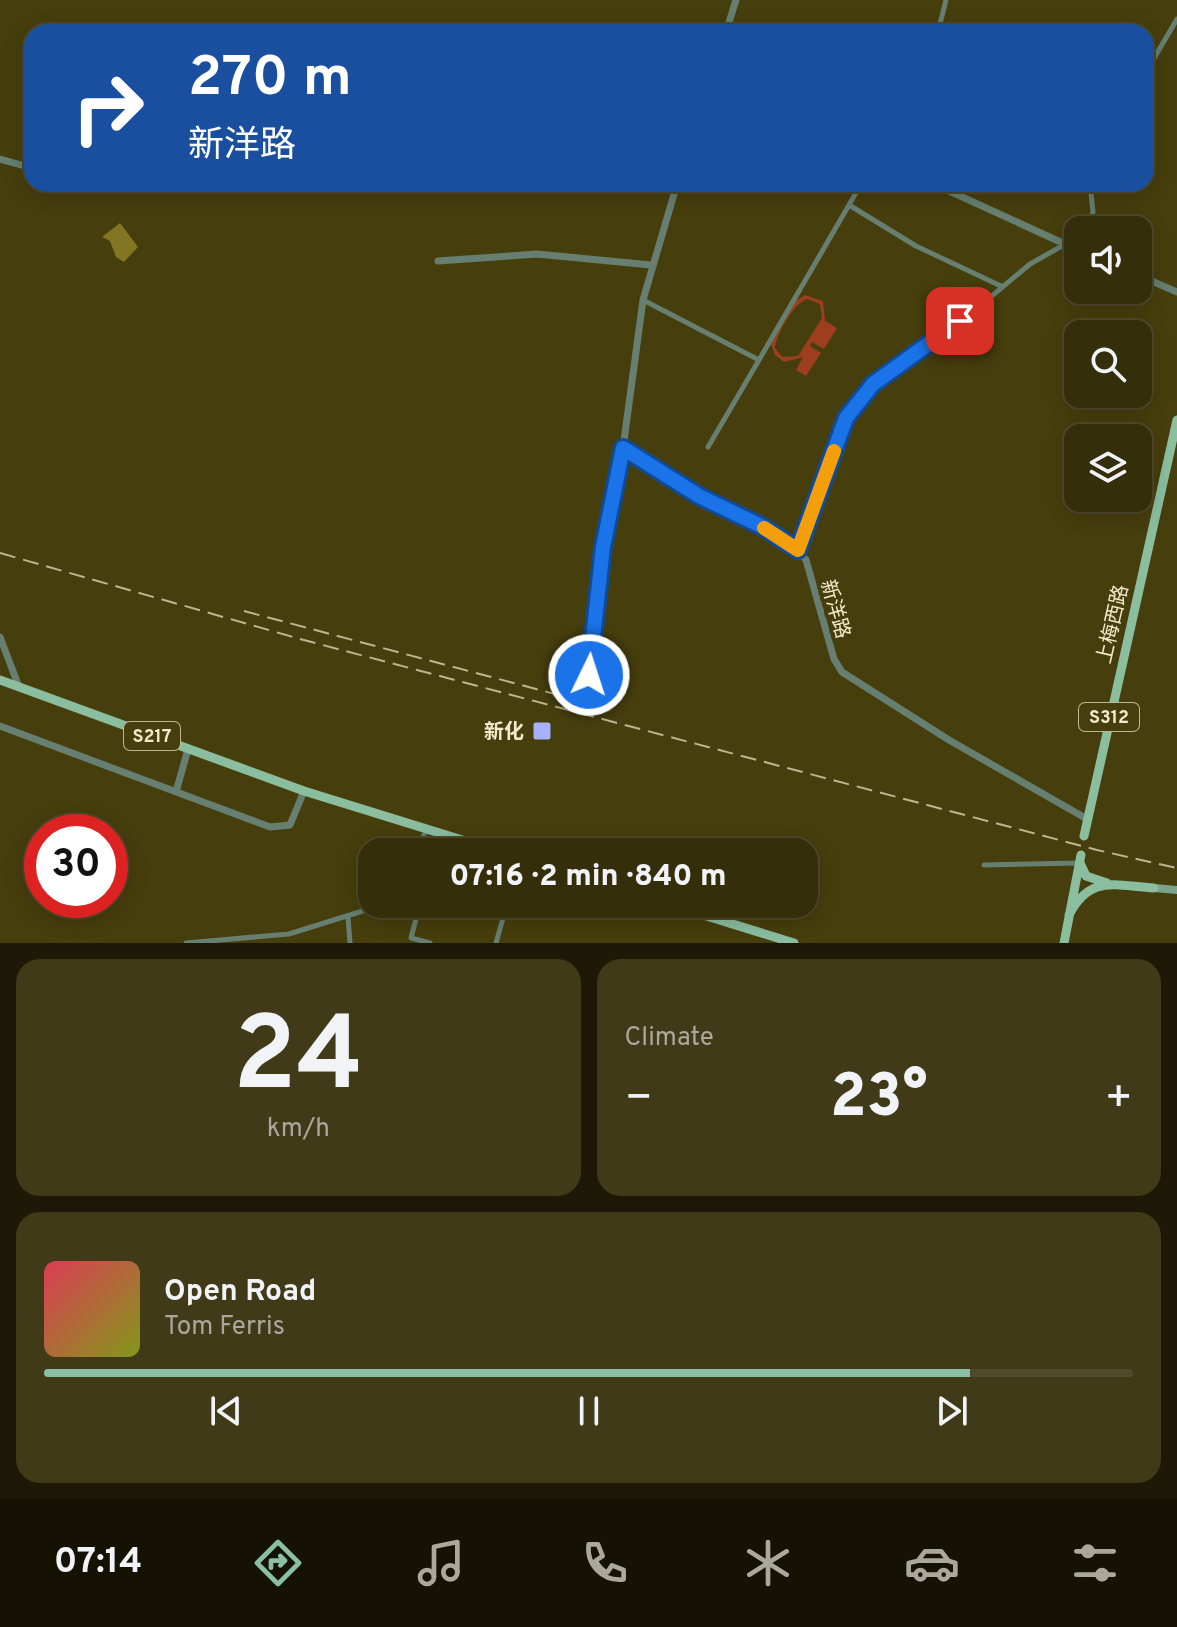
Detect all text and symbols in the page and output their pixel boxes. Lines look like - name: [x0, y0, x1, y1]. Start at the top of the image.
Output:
- text: 270 m: [188, 45, 352, 115]
- icon: right: [56, 56, 160, 160]
- text: 新洋路: [188, 124, 296, 170]
- map controls: [1064, 216, 1152, 512]
- button: sound: [1064, 216, 1152, 304]
- pin: [926, 287, 994, 355]
- icon: arrive: [938, 299, 982, 343]
- button: search: [1064, 320, 1152, 408]
- button: layers: [1064, 424, 1152, 512]
- street label: 新洋路: [813, 577, 855, 642]
- street label: 上梅西路: [1092, 583, 1136, 666]
- position arrow: [547, 633, 631, 717]
- road number: S312: [1079, 703, 1139, 731]
- place label: 新化: [484, 720, 524, 746]
- marker: 新化: [531, 720, 553, 742]
- road number: S217: [124, 722, 180, 750]
- speed limit sign: 30: [24, 814, 128, 918]
- text: 07:16 · 2 min · 840 m: [449, 859, 727, 896]
- text: 24: [233, 995, 363, 1127]
- text: Climate: [625, 1022, 714, 1055]
- text: 23°: [830, 1062, 928, 1138]
- text: −: [625, 1072, 653, 1128]
- text: +: [1105, 1072, 1133, 1128]
- text: km/h: [267, 1113, 330, 1146]
- text: Open Road: [164, 1274, 316, 1311]
- text: Tom Ferris: [164, 1311, 285, 1344]
- icon: previous: [204, 1389, 248, 1433]
- icon: pause: [567, 1389, 611, 1433]
- icon: next: [930, 1389, 974, 1433]
- icon: directions: [250, 1535, 306, 1591]
- icon: music: [413, 1535, 469, 1591]
- icon: phone: [577, 1535, 633, 1591]
- icon: climate: [740, 1535, 796, 1591]
- icon: car: [904, 1535, 960, 1591]
- icon: filters: [1067, 1535, 1123, 1591]
- text: 07:14: [54, 1540, 142, 1586]

